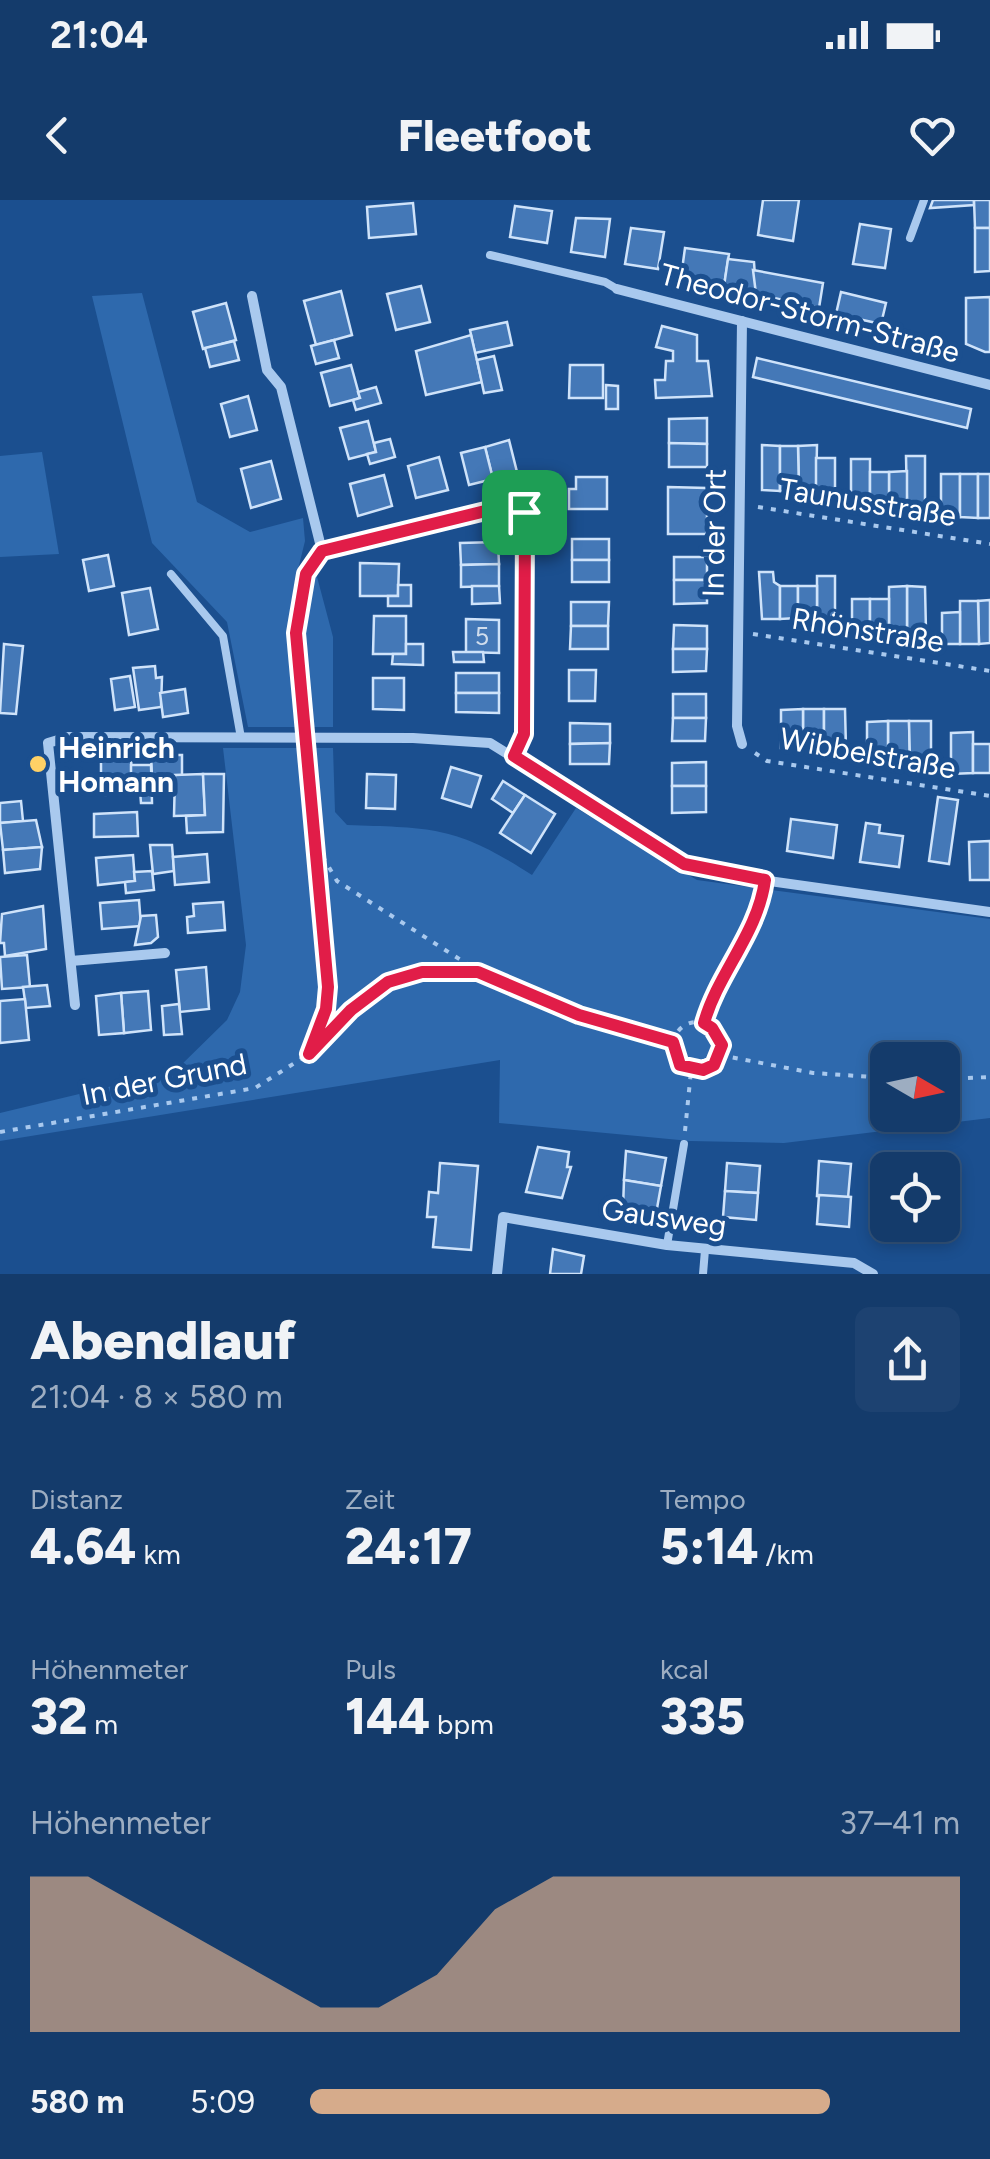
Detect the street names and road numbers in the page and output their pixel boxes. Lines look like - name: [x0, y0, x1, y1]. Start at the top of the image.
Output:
- street label: Theodor-Storm-Straße: [656, 255, 964, 371]
- street label: In der Ort: [694, 468, 734, 598]
- street label: Taunusstraße: [777, 470, 959, 534]
- street label: Rhönstraße: [789, 600, 947, 660]
- street label: Wibbelstraße: [777, 719, 959, 787]
- street label: In der Grund: [78, 1045, 250, 1113]
- street label: Gausweg: [599, 1190, 729, 1244]

